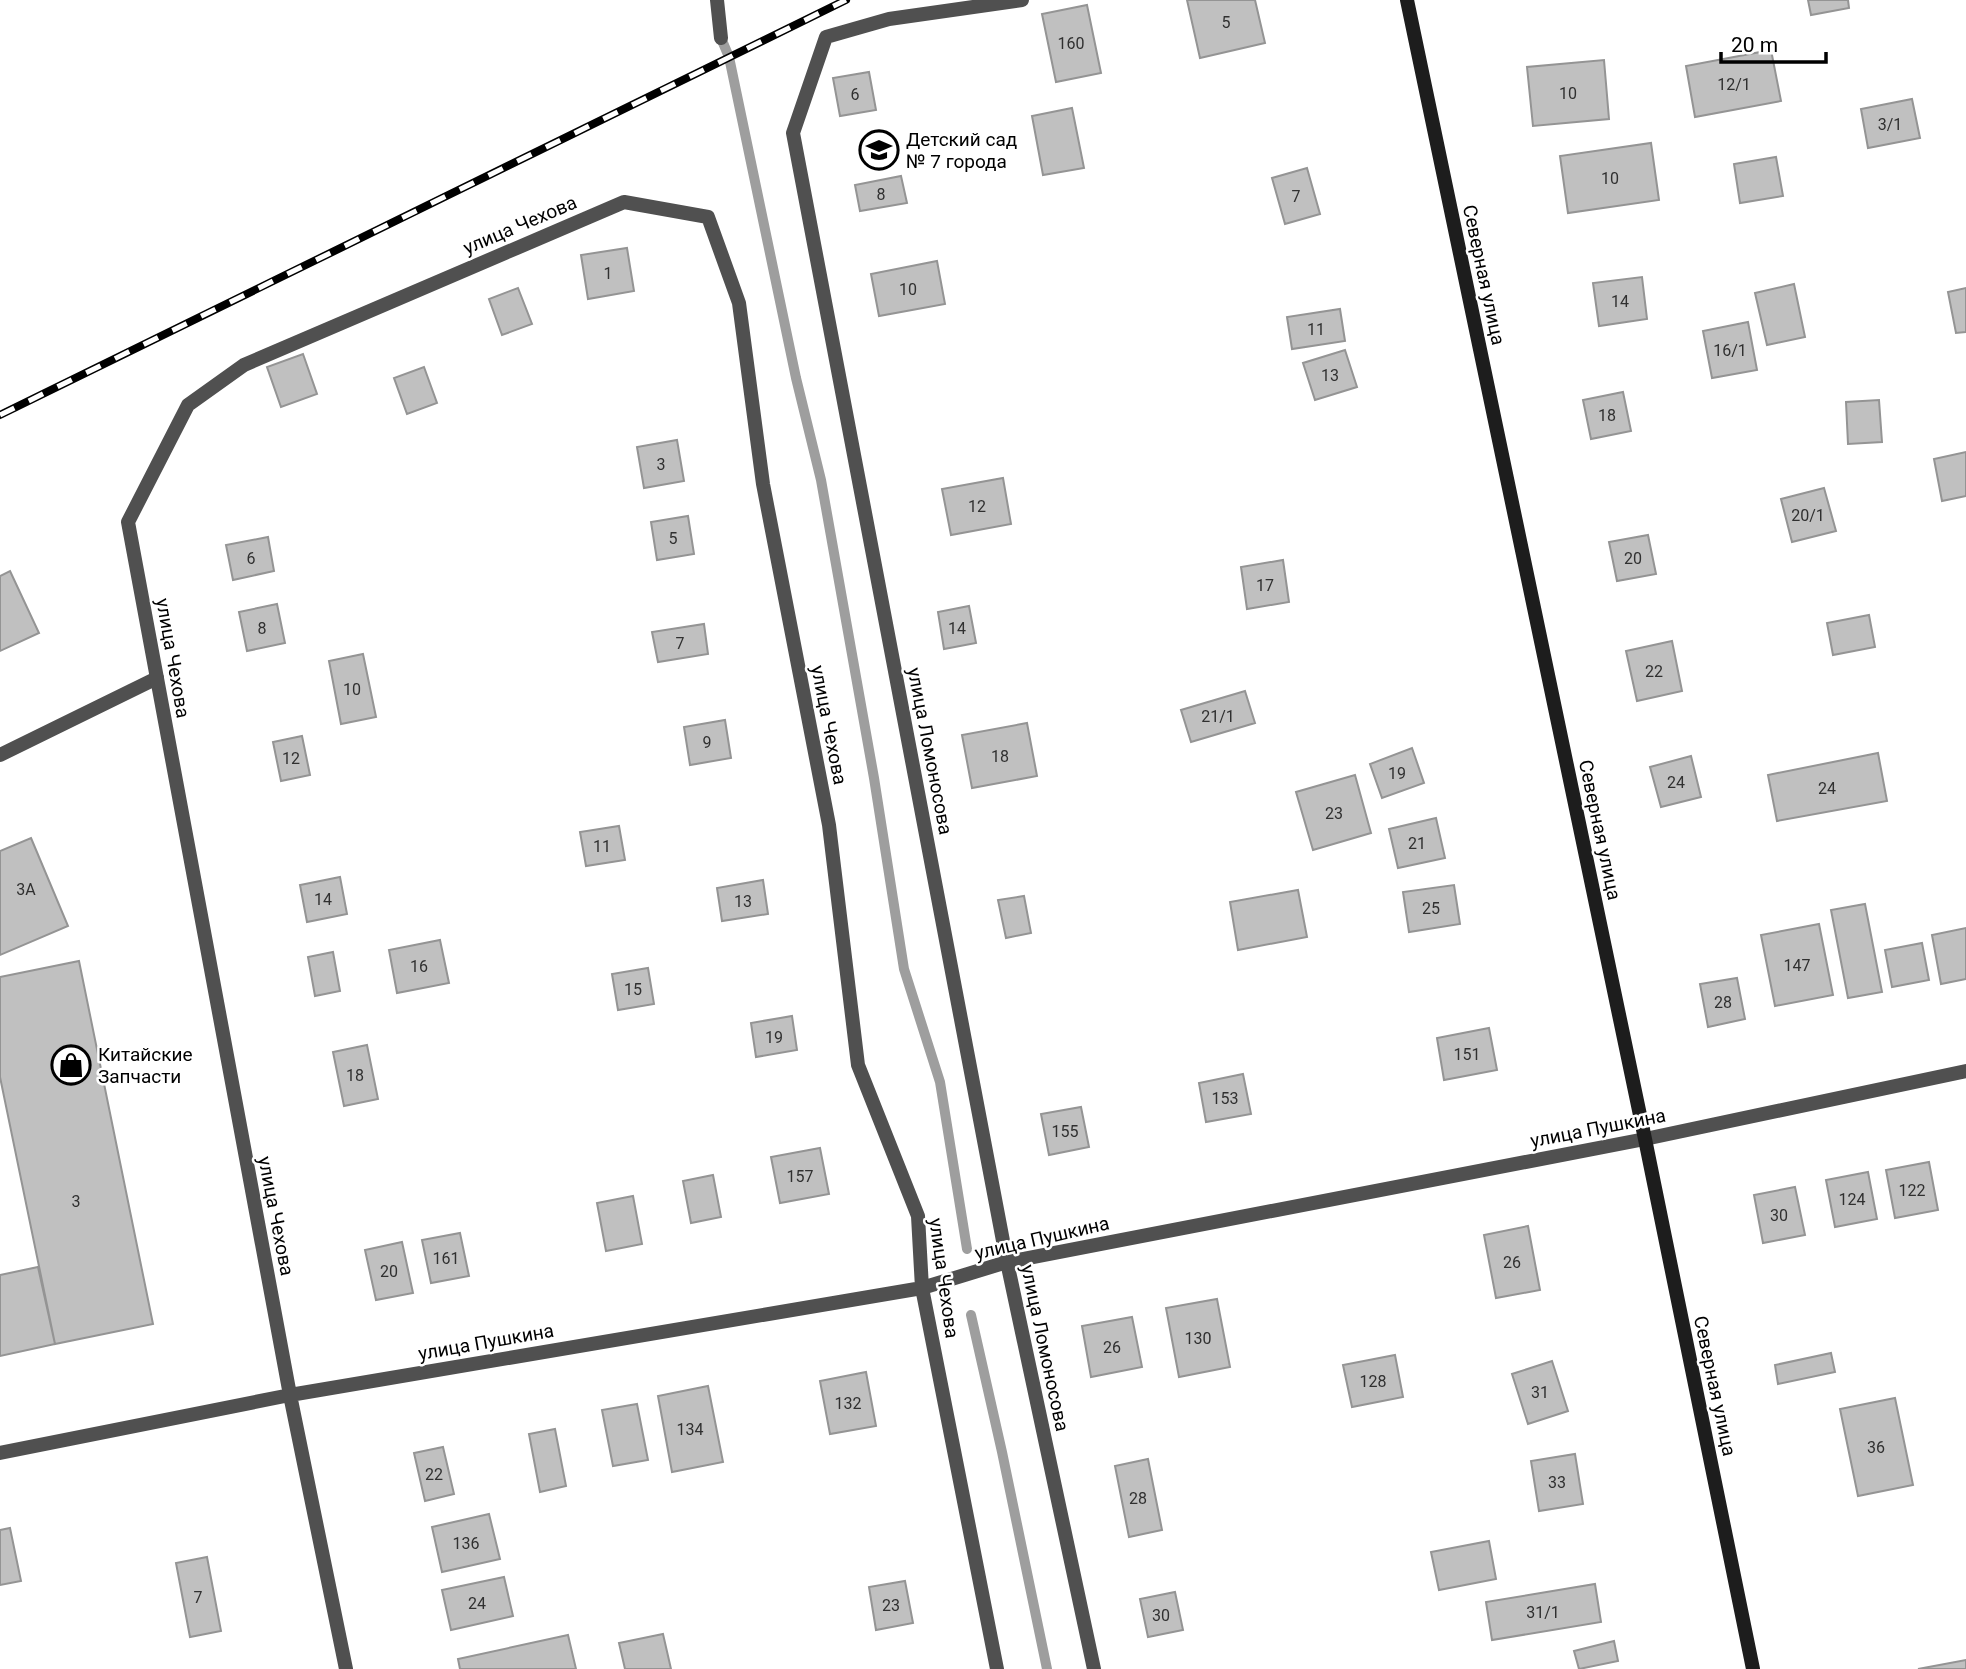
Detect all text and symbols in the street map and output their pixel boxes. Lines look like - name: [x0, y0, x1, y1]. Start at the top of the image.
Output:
- house number: 5: [1222, 13, 1231, 32]
- scale bar: [1721, 21, 1826, 65]
- text: 20 m: [1731, 33, 1778, 57]
- house number: 160: [1058, 34, 1084, 53]
- house number: 12/1: [1717, 75, 1751, 94]
- house number: 10: [1559, 84, 1577, 103]
- house number: 6: [851, 85, 860, 104]
- house number: 3/1: [1878, 115, 1902, 134]
- place label: Детский сад № 7 города: [906, 128, 1017, 173]
- school or university icon: Детский сад № 7 города: [858, 129, 900, 171]
- house number: 10: [1601, 169, 1619, 188]
- house number: 8: [877, 185, 886, 204]
- house number: 7: [1292, 187, 1301, 206]
- street label: улица Чехова: [460, 191, 580, 259]
- street label: Северная улица: [1458, 203, 1510, 347]
- house number: 1: [604, 264, 613, 283]
- house number: 10: [899, 280, 917, 299]
- house number: 14: [1611, 292, 1629, 311]
- house number: 11: [1307, 320, 1325, 339]
- house number: 16/1: [1713, 341, 1747, 360]
- house number: 13: [1321, 366, 1339, 385]
- house number: 18: [1598, 406, 1616, 425]
- house number: 3: [657, 455, 666, 474]
- house number: 12: [968, 497, 986, 516]
- house number: 20/1: [1791, 506, 1825, 525]
- house number: 5: [669, 529, 678, 548]
- house number: 6: [247, 549, 256, 568]
- house number: 20: [1624, 549, 1642, 568]
- house number: 17: [1256, 576, 1274, 595]
- street label: улица Чехова: [151, 596, 195, 720]
- house number: 8: [258, 619, 267, 638]
- house number: 14: [948, 619, 966, 638]
- house number: 7: [676, 634, 685, 653]
- house number: 22: [1645, 662, 1663, 681]
- street label: улица Чехова: [806, 663, 852, 787]
- street label: улица Ломоносова: [903, 665, 957, 837]
- house number: 10: [343, 680, 361, 699]
- house number: 21/1: [1201, 707, 1235, 726]
- house number: 9: [703, 733, 712, 752]
- house number: 18: [991, 747, 1009, 766]
- house number: 12: [282, 749, 300, 768]
- street label: Северная улица: [1574, 758, 1626, 902]
- house number: 19: [1388, 764, 1406, 783]
- house number: 24: [1667, 773, 1685, 792]
- house number: 24: [1818, 779, 1836, 798]
- house number: 23: [1325, 804, 1343, 823]
- house number: 21: [1408, 834, 1426, 853]
- house number: 11: [593, 837, 611, 856]
- house number: 3А: [16, 880, 36, 899]
- house number: 14: [314, 890, 332, 909]
- house number: 13: [734, 892, 752, 911]
- house number: 25: [1422, 899, 1440, 918]
- house number: 147: [1784, 956, 1810, 975]
- house number: 16: [410, 957, 428, 976]
- house number: 15: [624, 980, 642, 999]
- house number: 28: [1714, 993, 1732, 1012]
- house number: 19: [765, 1028, 783, 1047]
- place label: Китайские Запчасти: [98, 1043, 193, 1088]
- shop icon: Китайские Запчасти: [50, 1044, 92, 1086]
- house number: 151: [1454, 1045, 1480, 1064]
- house number: 18: [346, 1066, 364, 1085]
- house number: 153: [1212, 1089, 1238, 1108]
- street label: улица Пушкина: [1528, 1104, 1668, 1152]
- house number: 155: [1052, 1122, 1078, 1141]
- street label: улица Чехова: [253, 1154, 299, 1278]
- house number: 157: [787, 1167, 813, 1186]
- house number: 122: [1899, 1181, 1925, 1200]
- house number: 124: [1839, 1190, 1865, 1209]
- house number: 3: [72, 1192, 81, 1211]
- house number: 30: [1770, 1206, 1788, 1225]
- street label: улица Пушкина: [973, 1211, 1111, 1265]
- street label: улица Чехова: [924, 1216, 964, 1340]
- house number: 161: [433, 1249, 459, 1268]
- house number: 26: [1503, 1253, 1521, 1272]
- house number: 20: [380, 1262, 398, 1281]
- street label: улица Ломоносова: [1016, 1263, 1074, 1433]
- street label: Северная улица: [1689, 1314, 1741, 1458]
- street label: улица Пушкина: [416, 1319, 556, 1365]
- house number: 130: [1185, 1329, 1211, 1348]
- house number: 26: [1103, 1338, 1121, 1357]
- house number: 128: [1360, 1372, 1386, 1391]
- house number: 31: [1531, 1383, 1549, 1402]
- house number: 132: [835, 1394, 861, 1413]
- house number: 134: [677, 1420, 703, 1439]
- house number: 36: [1867, 1438, 1885, 1457]
- house number: 22: [425, 1465, 443, 1484]
- house number: 33: [1548, 1473, 1566, 1492]
- house number: 28: [1129, 1489, 1147, 1508]
- house number: 136: [453, 1534, 479, 1553]
- house number: 7: [194, 1588, 203, 1607]
- house number: 24: [468, 1594, 486, 1613]
- house number: 23: [882, 1596, 900, 1615]
- house number: 31/1: [1526, 1603, 1560, 1622]
- house number: 30: [1152, 1606, 1170, 1625]

